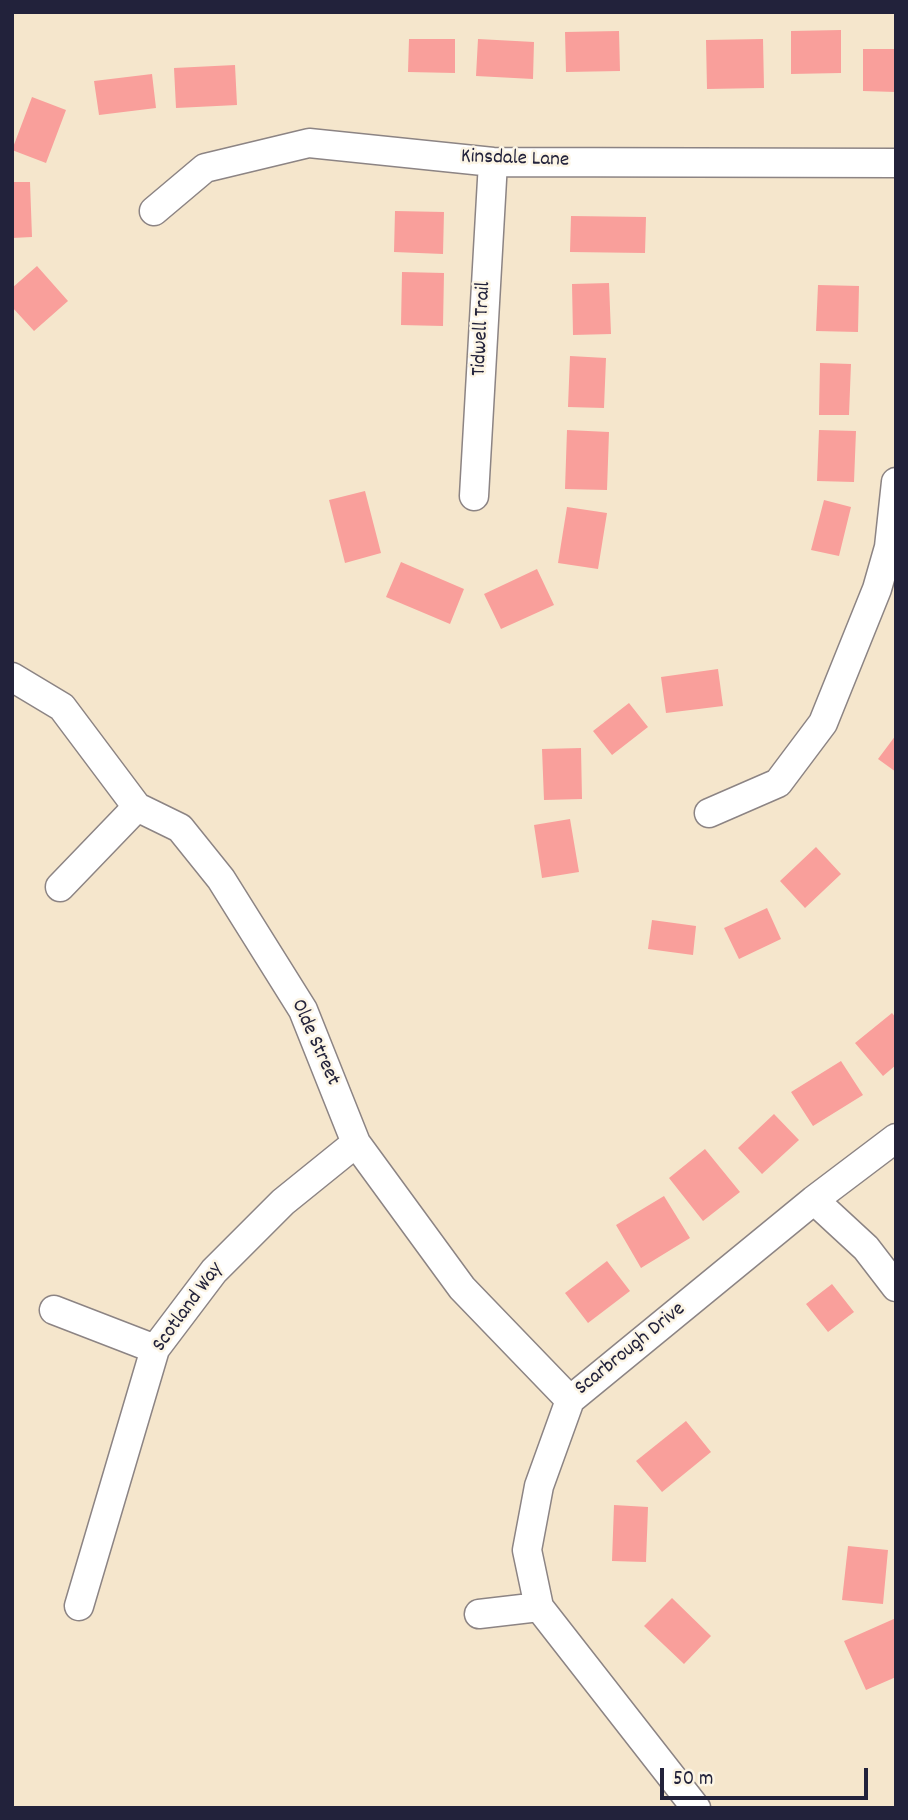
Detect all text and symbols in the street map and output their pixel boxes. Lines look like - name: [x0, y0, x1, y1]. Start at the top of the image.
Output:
- street label: Kinsdale Lane: [460, 146, 570, 174]
- street label: Tidwell Trail: [468, 281, 498, 377]
- street label: Olde Street: [284, 996, 344, 1090]
- street label: Scotland Way: [148, 1258, 230, 1358]
- street label: Scarbrough Drive: [571, 1298, 691, 1402]
- scale bar: [663, 1754, 871, 1798]
- text: 50 m: [673, 1765, 713, 1795]

